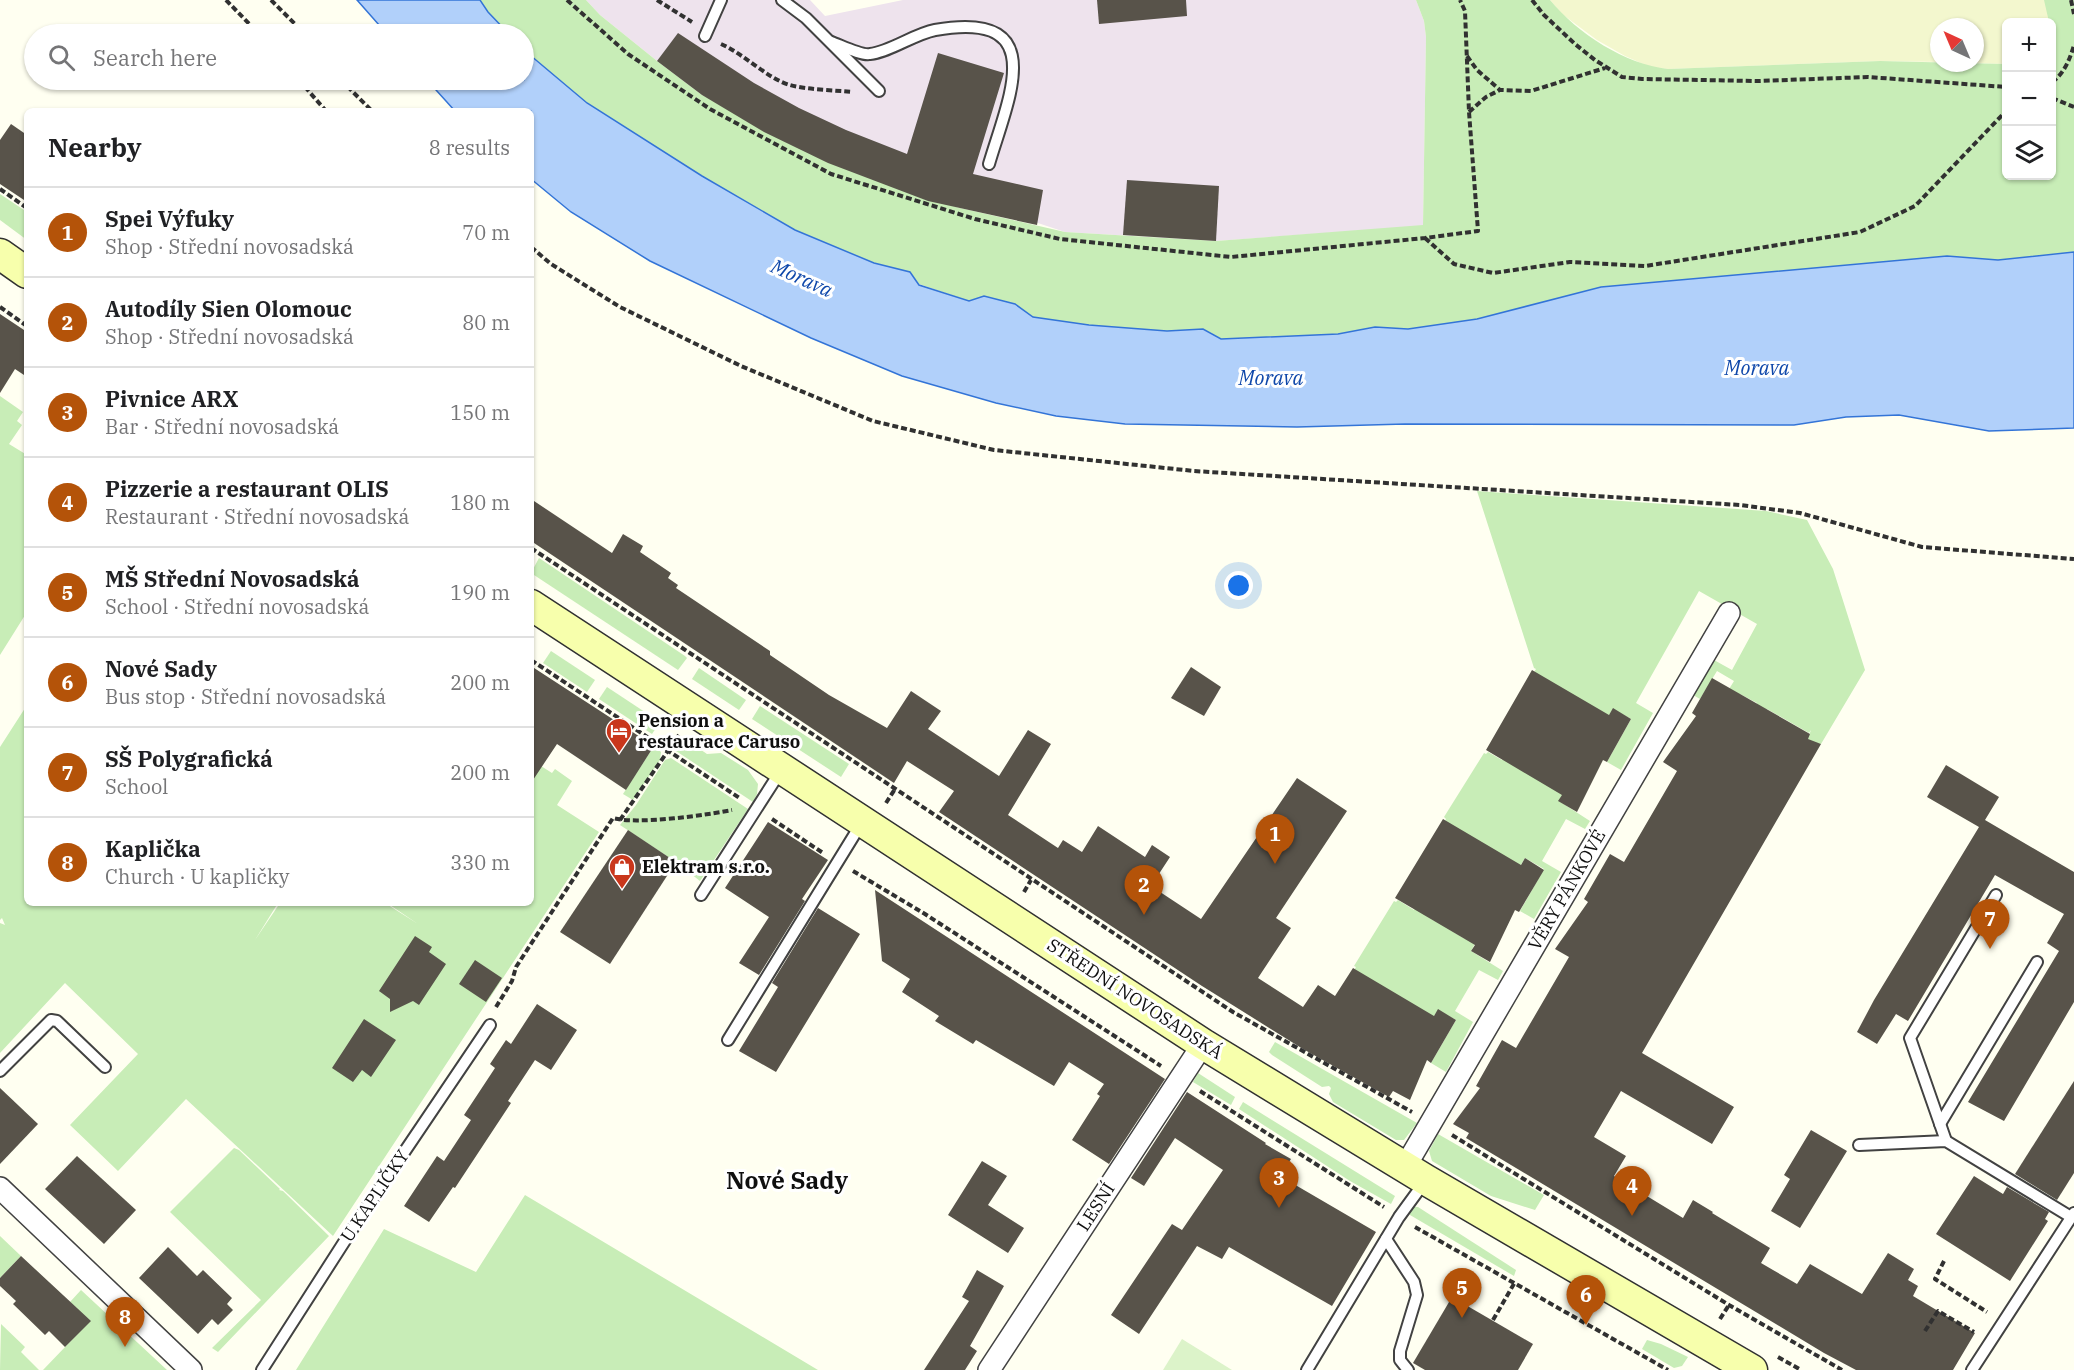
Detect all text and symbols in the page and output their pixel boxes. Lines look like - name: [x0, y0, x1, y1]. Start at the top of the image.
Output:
- north arrow: [1930, 18, 1984, 72]
- map controls: [2002, 18, 2056, 180]
- button: +: [2002, 18, 2056, 72]
- search box: [24, 24, 534, 90]
- icon: search: [45, 41, 78, 74]
- text: Search here: [93, 43, 217, 72]
- button: −: [2002, 72, 2056, 126]
- button: layers: [2002, 126, 2056, 180]
- text: Nearby: [48, 130, 142, 164]
- text: 8 results: [429, 134, 510, 161]
- text: Spei Výfuky: [105, 204, 234, 233]
- text: 1: [62, 219, 74, 246]
- text: 70 m: [462, 219, 510, 246]
- text: Shop · Střední novosadská: [105, 233, 354, 260]
- water label: Morava: [766, 252, 837, 303]
- text: Autodíly Sien Olomouc: [105, 294, 352, 323]
- text: 2: [62, 309, 74, 336]
- text: 80 m: [462, 309, 510, 336]
- text: Shop · Střední novosadská: [105, 323, 354, 350]
- water label: Morava: [1724, 354, 1789, 381]
- water label: Morava: [1238, 364, 1303, 391]
- text: Pivnice ARX: [105, 384, 238, 413]
- text: 3: [62, 399, 74, 426]
- text: 150 m: [450, 399, 510, 426]
- text: Bar · Střední novosadská: [105, 413, 339, 440]
- text: Pizzerie a restaurant OLIS: [105, 474, 389, 503]
- text: 4: [62, 489, 74, 516]
- text: 180 m: [450, 489, 510, 516]
- text: Restaurant · Střední novosadská: [105, 503, 409, 530]
- text: MŠ Střední Novosadská: [105, 564, 360, 593]
- your location: [1224, 571, 1253, 600]
- text: 5: [62, 579, 74, 606]
- text: 190 m: [450, 579, 510, 606]
- text: School · Střední novosadská: [105, 593, 369, 620]
- text: Nové Sady: [105, 654, 217, 683]
- text: 6: [62, 669, 74, 696]
- text: 200 m: [450, 669, 510, 696]
- text: Bus stop · Střední novosadská: [105, 683, 386, 710]
- place label: Pension a restaurace Caruso: [638, 709, 800, 753]
- hotel icon: Pension a restaurace Caruso: [604, 716, 634, 754]
- text: SŠ Polygrafická: [105, 744, 273, 773]
- text: 7: [62, 759, 74, 786]
- text: 200 m: [450, 759, 510, 786]
- text: School: [105, 773, 168, 800]
- pin: 1: [1256, 814, 1294, 864]
- street label: VĚRY PÁNKOVÉ: [1523, 825, 1610, 954]
- text: Kaplička: [105, 834, 201, 863]
- text: 8: [62, 849, 74, 876]
- text: 330 m: [450, 849, 510, 876]
- shop icon: Elektram s.r.o.: [607, 852, 637, 890]
- place label: Elektram s.r.o.: [642, 855, 770, 878]
- text: Church · U kapličky: [105, 863, 289, 890]
- pin: 2: [1124, 866, 1164, 915]
- pin: 7: [1970, 900, 2010, 949]
- street label: STŘEDNÍ NOVOSADSKÁ: [1043, 933, 1228, 1064]
- street label: U KAPLIČKY: [334, 1144, 414, 1246]
- pin: 3: [1260, 1158, 1298, 1208]
- district label: Nové Sady: [726, 1164, 848, 1196]
- pin: 4: [1612, 1166, 1652, 1216]
- street label: LESNÍ: [1071, 1178, 1120, 1235]
- pin: 5: [1442, 1268, 1482, 1318]
- pin: 6: [1566, 1276, 1606, 1325]
- pin: 8: [106, 1298, 144, 1347]

